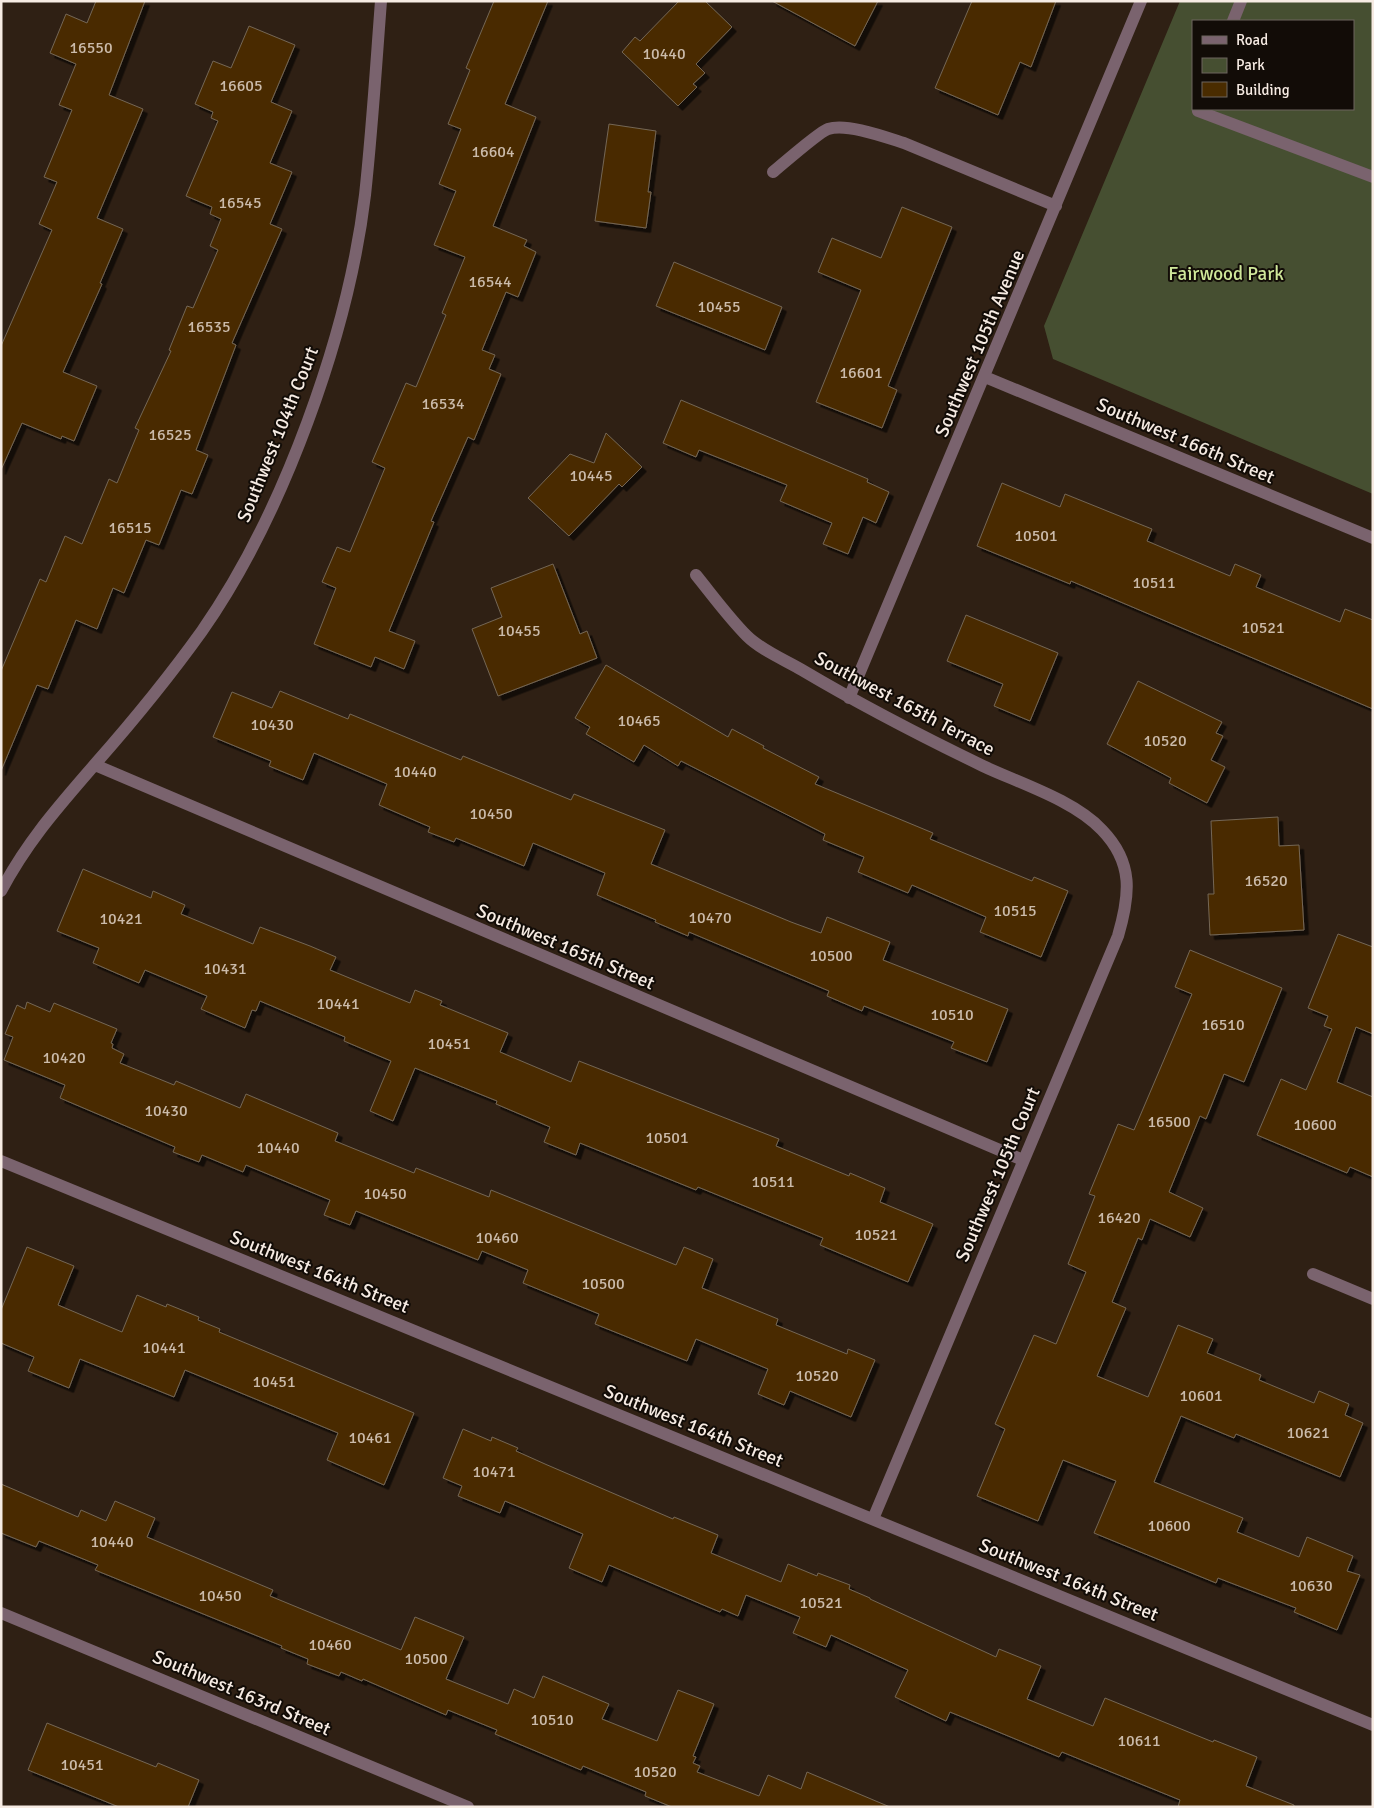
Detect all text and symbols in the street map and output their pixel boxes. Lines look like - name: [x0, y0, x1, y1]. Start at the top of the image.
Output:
- legend: [1192, 20, 1354, 110]
- text: Road: [1236, 31, 1268, 49]
- house number: 16550: [69, 38, 113, 58]
- house number: 10440: [642, 44, 686, 64]
- text: Park: [1236, 56, 1265, 74]
- house number: 16605: [219, 76, 263, 96]
- text: Building: [1236, 81, 1290, 99]
- house number: 16604: [471, 142, 515, 162]
- house number: 16545: [218, 193, 262, 213]
- street label: Southwest 105th Avenue: [930, 246, 1030, 441]
- park label: Fairwood Park: [1168, 262, 1284, 286]
- house number: 16544: [468, 272, 512, 292]
- house number: 10455: [697, 297, 741, 317]
- house number: 16535: [187, 317, 231, 337]
- street label: Southwest 104th Court: [232, 343, 324, 526]
- house number: 16601: [839, 363, 883, 383]
- street label: Southwest 166th Street: [1093, 393, 1279, 489]
- house number: 16534: [421, 394, 465, 414]
- house number: 16525: [148, 425, 192, 445]
- house number: 10445: [569, 466, 613, 486]
- house number: 16515: [108, 518, 152, 538]
- house number: 10501: [1014, 526, 1058, 546]
- house number: 10511: [1132, 573, 1176, 593]
- house number: 10521: [1241, 618, 1285, 638]
- house number: 10455: [497, 621, 541, 641]
- street label: Southwest 165th Terrace: [810, 646, 999, 762]
- house number: 10465: [617, 711, 661, 731]
- house number: 10430: [250, 715, 294, 735]
- house number: 10520: [1143, 731, 1187, 751]
- house number: 10440: [393, 762, 437, 782]
- house number: 10450: [469, 804, 513, 824]
- house number: 16520: [1244, 871, 1288, 891]
- street label: Southwest 165th Street: [473, 899, 659, 995]
- house number: 10515: [993, 901, 1037, 921]
- house number: 10470: [688, 908, 732, 928]
- house number: 10421: [99, 909, 143, 929]
- house number: 10500: [809, 946, 853, 966]
- house number: 10431: [203, 959, 247, 979]
- house number: 10441: [316, 994, 360, 1014]
- house number: 10510: [930, 1005, 974, 1025]
- house number: 16510: [1201, 1015, 1245, 1035]
- house number: 10451: [427, 1034, 471, 1054]
- house number: 10420: [42, 1048, 86, 1068]
- street label: Southwest 105th Court: [950, 1083, 1046, 1265]
- house number: 10430: [144, 1101, 188, 1121]
- house number: 16500: [1147, 1112, 1191, 1132]
- house number: 10600: [1293, 1115, 1337, 1135]
- house number: 10501: [645, 1128, 689, 1148]
- house number: 10440: [256, 1138, 300, 1158]
- house number: 10511: [751, 1172, 795, 1192]
- house number: 10450: [363, 1184, 407, 1204]
- house number: 16420: [1097, 1208, 1141, 1228]
- street label: Southwest 164th Street: [227, 1225, 413, 1319]
- house number: 10521: [854, 1225, 898, 1245]
- house number: 10460: [475, 1228, 519, 1248]
- house number: 10500: [581, 1274, 625, 1294]
- house number: 10441: [142, 1338, 186, 1358]
- house number: 10520: [795, 1366, 839, 1386]
- house number: 10451: [252, 1372, 296, 1392]
- street label: Southwest 164th Street: [601, 1379, 787, 1473]
- house number: 10601: [1179, 1386, 1223, 1406]
- house number: 10621: [1286, 1423, 1330, 1443]
- house number: 10461: [348, 1428, 392, 1448]
- house number: 10471: [472, 1462, 516, 1482]
- house number: 10600: [1147, 1516, 1191, 1536]
- house number: 10440: [90, 1532, 134, 1552]
- street label: Southwest 164th Street: [976, 1533, 1162, 1627]
- house number: 10630: [1289, 1576, 1333, 1596]
- house number: 10450: [198, 1586, 242, 1606]
- house number: 10521: [799, 1593, 843, 1613]
- house number: 10460: [308, 1635, 352, 1655]
- street label: Southwest 163rd Street: [149, 1645, 335, 1741]
- house number: 10500: [404, 1649, 448, 1669]
- house number: 10510: [530, 1710, 574, 1730]
- house number: 10611: [1117, 1731, 1161, 1751]
- house number: 10451: [60, 1755, 104, 1775]
- house number: 10520: [633, 1762, 677, 1782]

